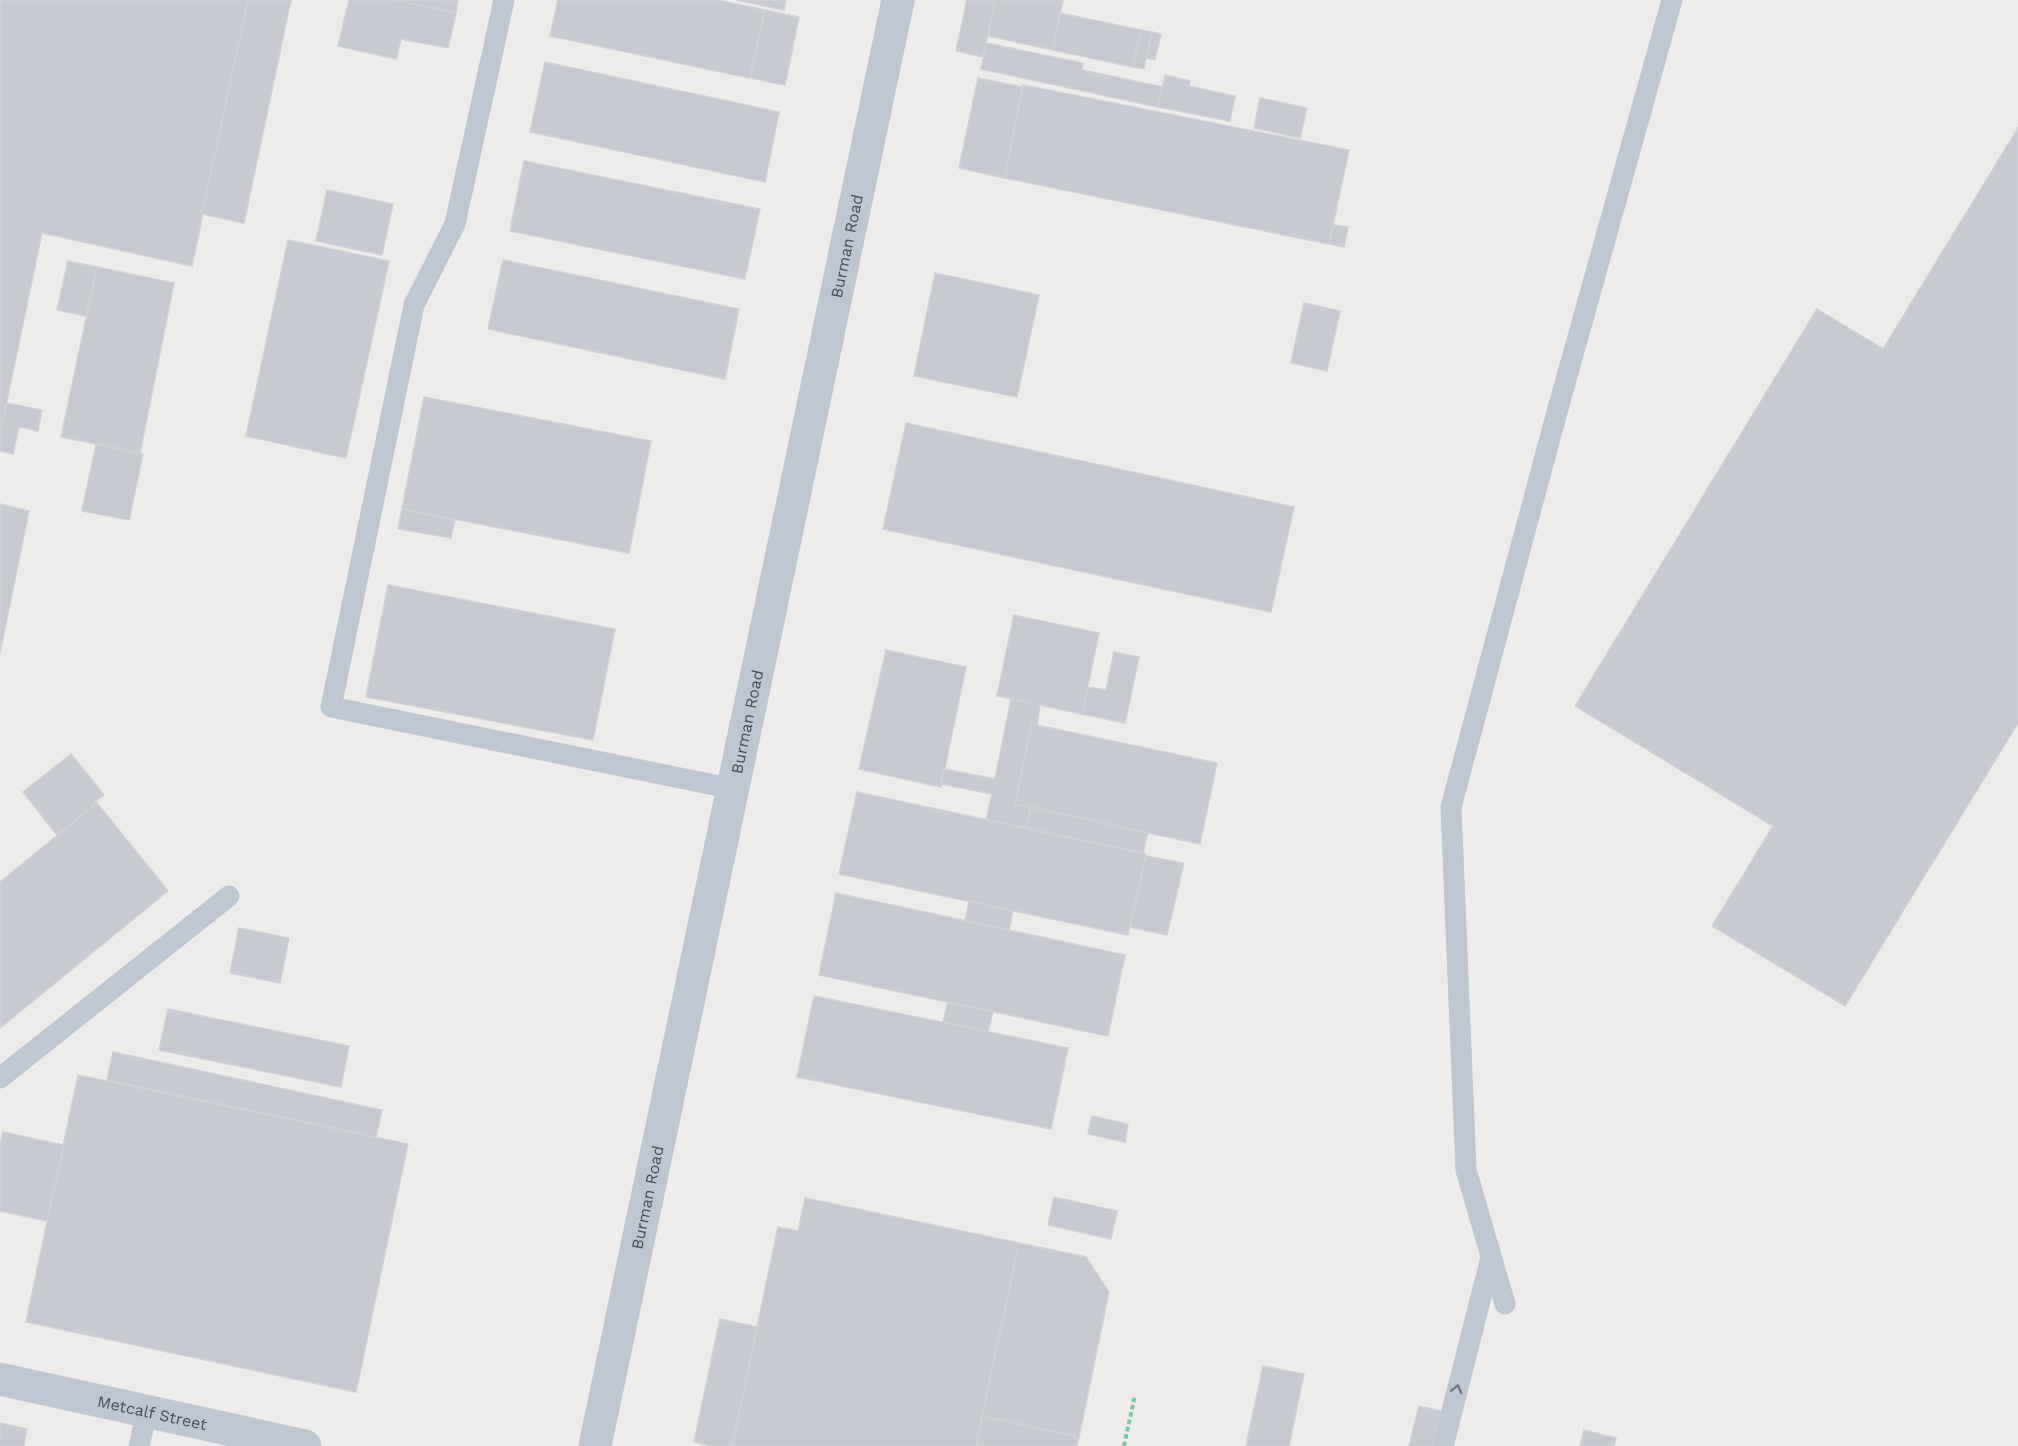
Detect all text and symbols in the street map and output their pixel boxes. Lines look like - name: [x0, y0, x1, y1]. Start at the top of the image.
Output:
- street label: Burman Road: [826, 192, 867, 300]
- street label: Burman Road: [727, 668, 767, 775]
- street label: Burman Road: [627, 1144, 667, 1251]
- one-way arrow: [1450, 1385, 1463, 1395]
- street label: Metcalf Street: [96, 1391, 209, 1434]

